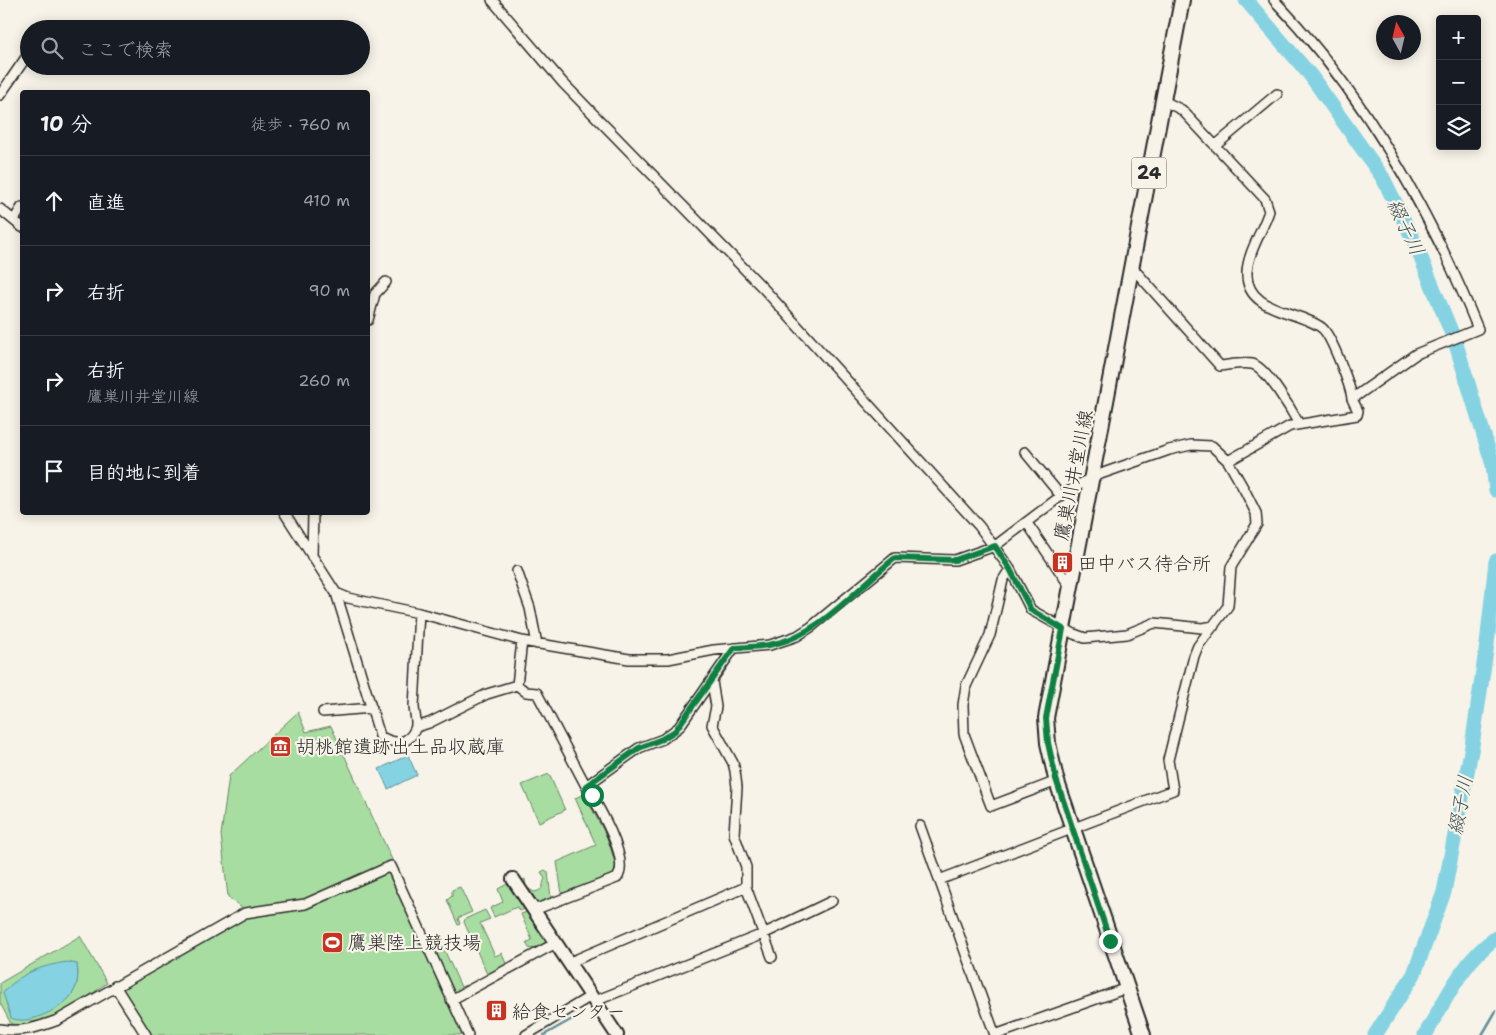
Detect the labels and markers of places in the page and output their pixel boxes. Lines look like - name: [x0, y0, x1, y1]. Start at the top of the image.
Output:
- building icon: 田中バス待合所: [1050, 551, 1074, 575]
- place label: 田中バス待合所: [1078, 551, 1211, 576]
- museum icon: 胡桃館遺跡出土品収蔵庫: [268, 734, 292, 758]
- place label: 胡桃館遺跡出土品収蔵庫: [296, 734, 505, 759]
- sports icon: 鷹巣陸上競技場: [320, 930, 344, 954]
- place label: 鷹巣陸上競技場: [348, 930, 481, 955]
- building icon: 給食センター: [484, 999, 508, 1023]
- place label: 給食センター: [512, 999, 625, 1024]

